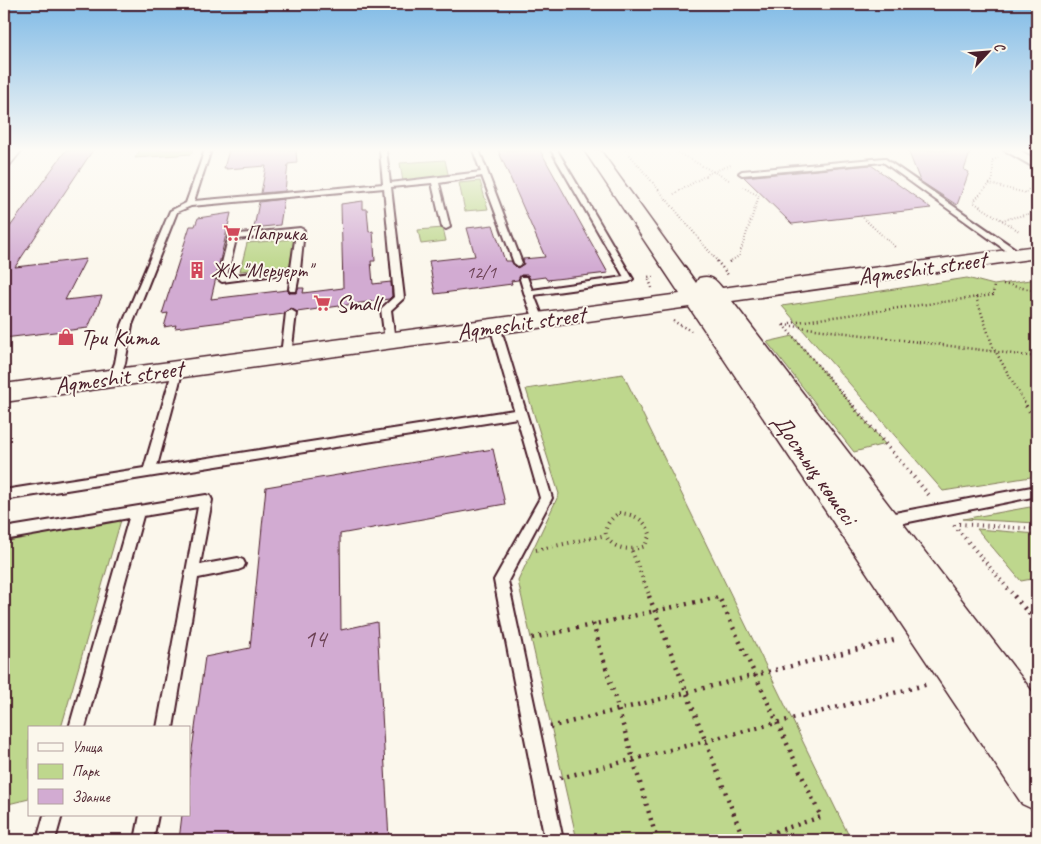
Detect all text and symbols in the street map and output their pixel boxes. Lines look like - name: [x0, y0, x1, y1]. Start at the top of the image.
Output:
- north arrow: [964, 28, 1014, 78]
- text: С: [990, 40, 1009, 55]
- place label: Паприка: [246, 221, 308, 246]
- supermarket icon: Паприка: [222, 223, 242, 243]
- street label: Aqmeshit street: [856, 244, 991, 292]
- place label: ЖК "Меруерт": [211, 258, 317, 283]
- building icon: ЖК "Меруерт": [187, 260, 207, 280]
- house number: 12/1: [466, 261, 497, 283]
- place label: Small: [336, 288, 384, 318]
- supermarket icon: Small: [312, 293, 332, 313]
- street label: Aqmeshit street: [455, 299, 590, 347]
- place label: Три Кита: [80, 322, 160, 352]
- shop icon: Три Кита: [56, 327, 76, 347]
- street label: Aqmeshit street: [53, 353, 188, 401]
- street label: Достық көшесі: [766, 407, 866, 533]
- house number: 14: [304, 623, 329, 655]
- legend: [28, 726, 190, 816]
- text: Улица: [72, 738, 103, 757]
- text: Парк: [72, 762, 100, 781]
- text: Здание: [72, 788, 111, 807]

